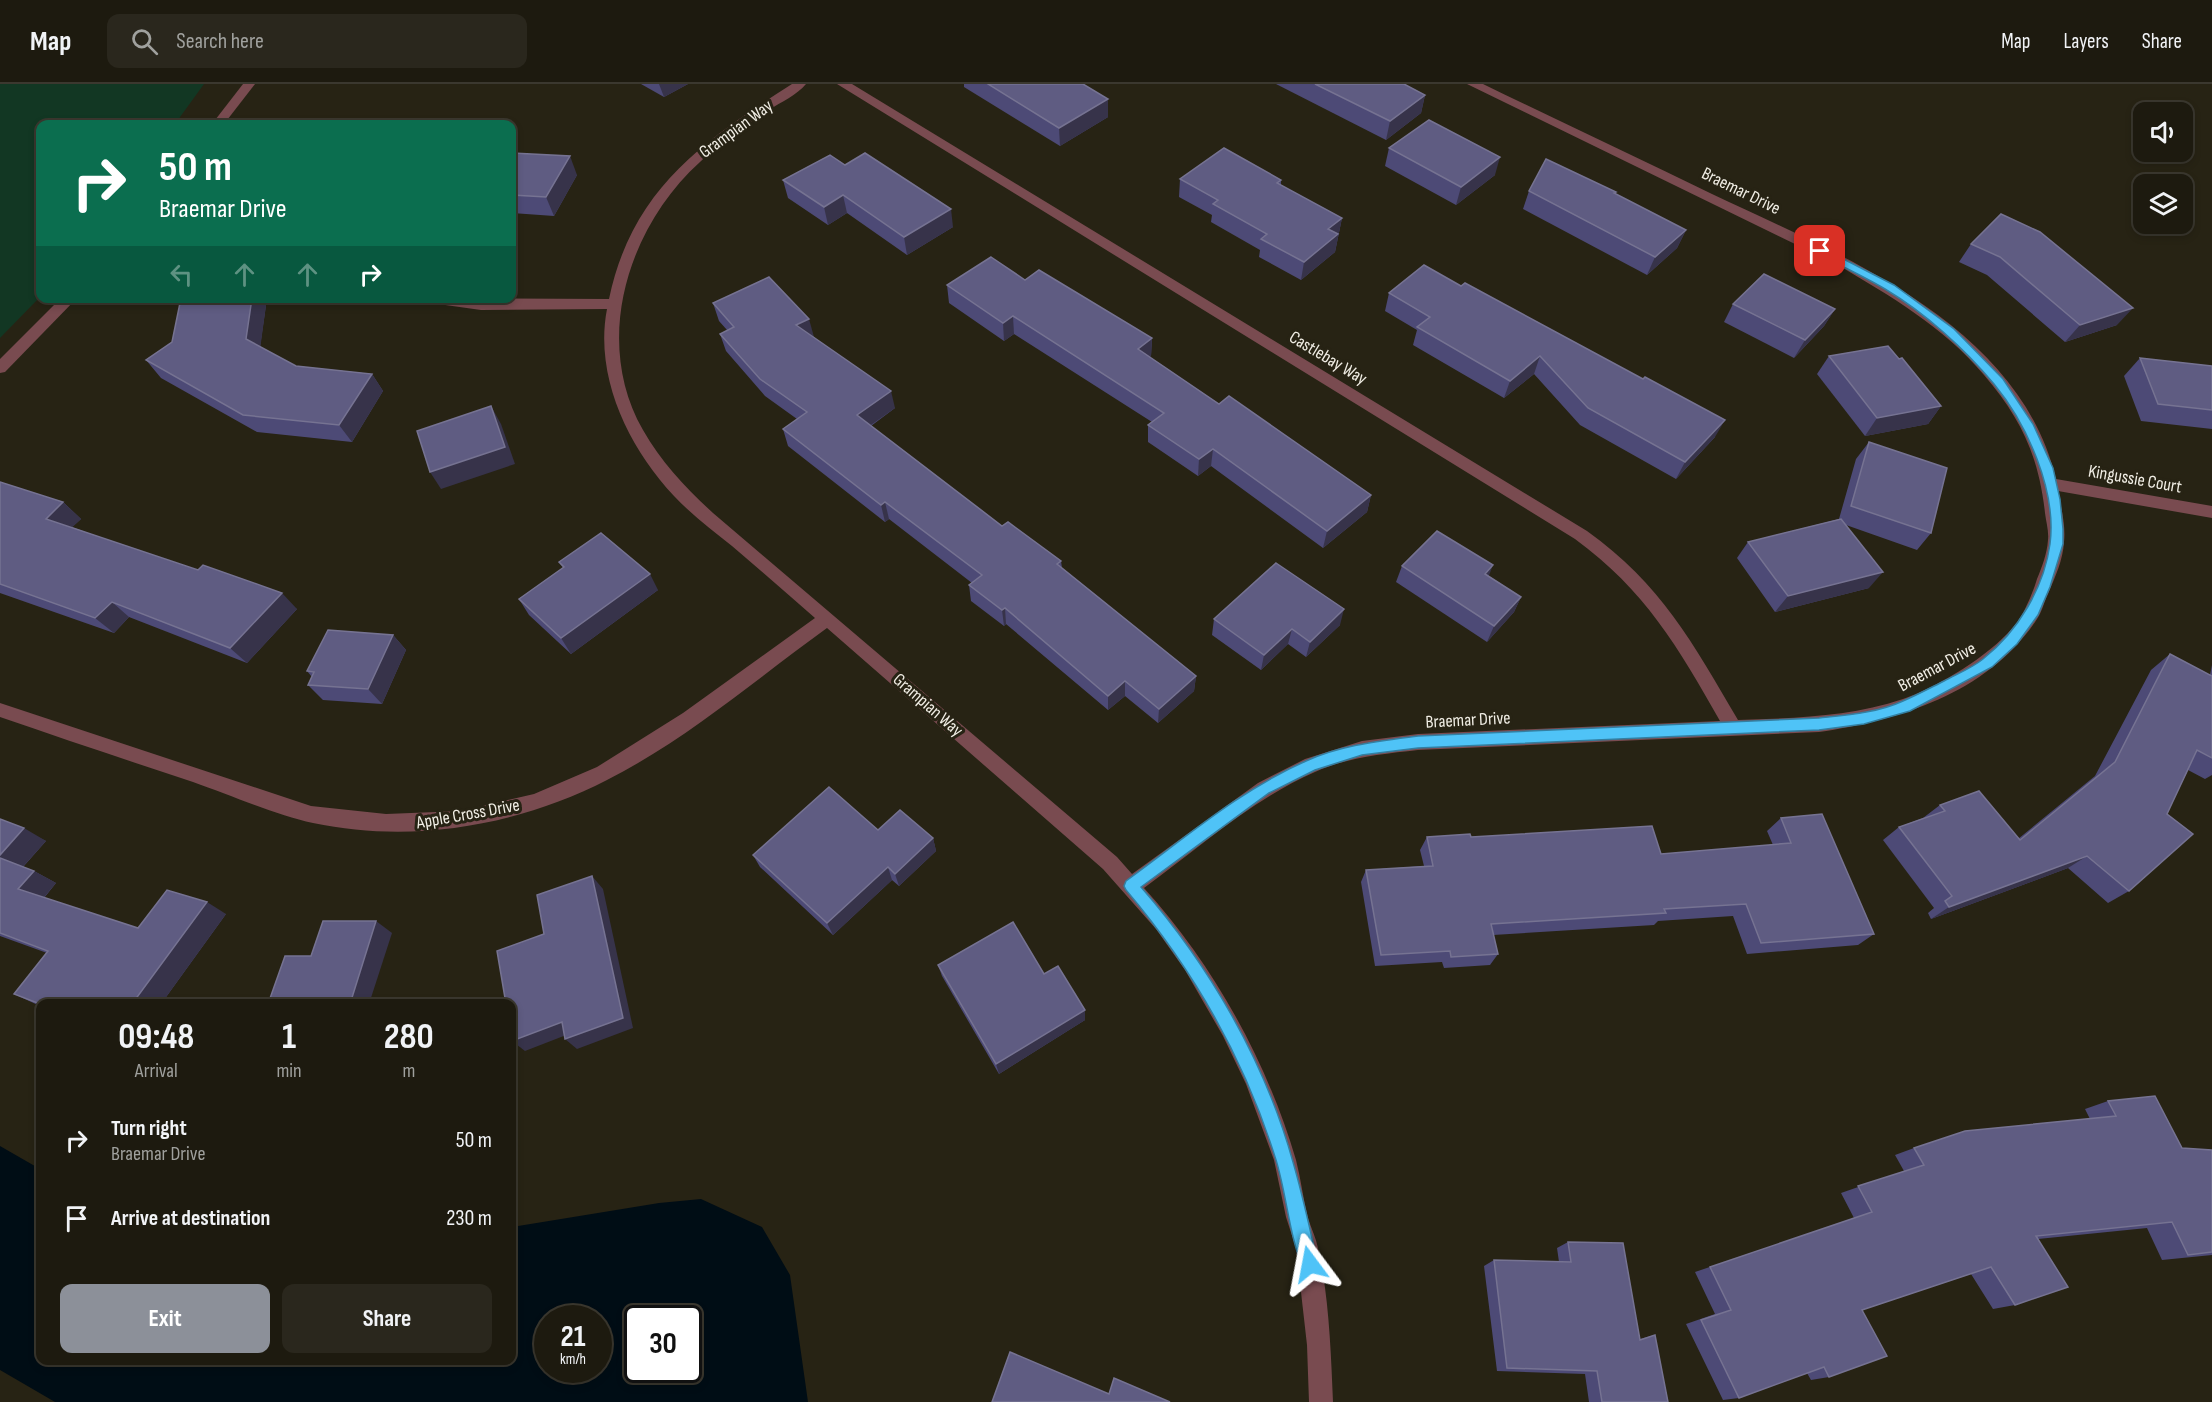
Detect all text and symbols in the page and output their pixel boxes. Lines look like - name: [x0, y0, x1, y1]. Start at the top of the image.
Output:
- search box: [107, 14, 527, 68]
- text: Map: [30, 25, 71, 58]
- icon: search: [128, 25, 161, 58]
- text: Search here: [176, 28, 264, 55]
- text: Map: [2001, 29, 2030, 54]
- text: Layers: [2063, 29, 2109, 54]
- text: Share: [2142, 29, 2182, 54]
- street label: Grampian Way: [695, 95, 777, 163]
- map controls: [2133, 102, 2193, 234]
- button: sound: [2133, 102, 2193, 162]
- text: 50 m: [159, 142, 232, 193]
- icon: right: [60, 144, 138, 222]
- street label: Braemar Drive: [1698, 163, 1784, 219]
- button: layers: [2133, 174, 2193, 234]
- text: Braemar Drive: [159, 193, 287, 225]
- pin: [1794, 225, 1845, 276]
- icon: arrive: [1803, 234, 1836, 267]
- icon: left: [165, 258, 198, 291]
- icon: ahead: [228, 258, 261, 291]
- icon: ahead: [291, 258, 324, 291]
- icon: right: [354, 258, 387, 291]
- street label: Castlebay Way: [1285, 327, 1371, 389]
- street label: Kingussie Court: [2087, 460, 2184, 498]
- street label: Braemar Drive: [1895, 638, 1979, 696]
- street label: Grampian Way: [889, 669, 967, 741]
- street label: Braemar Drive: [1425, 707, 1511, 733]
- street label: Apple Cross Drive: [414, 795, 521, 834]
- text: 09:48: [118, 1016, 194, 1059]
- text: 1: [282, 1016, 296, 1059]
- text: 280: [384, 1016, 434, 1059]
- text: Arrival: [135, 1059, 178, 1083]
- text: min: [276, 1059, 302, 1083]
- text: m: [402, 1059, 415, 1083]
- text: Turn right: [111, 1115, 187, 1142]
- icon: right: [60, 1124, 93, 1157]
- text: 50 m: [456, 1127, 492, 1154]
- text: Braemar Drive: [111, 1142, 205, 1166]
- icon: arrive: [60, 1202, 93, 1235]
- text: Arrive at destination: [111, 1205, 270, 1232]
- text: 230 m: [446, 1205, 492, 1232]
- position arrow: [1278, 1232, 1342, 1296]
- button: Exit: [60, 1284, 270, 1353]
- button: Share: [282, 1284, 492, 1353]
- speed limit sign: 30: [624, 1305, 702, 1383]
- text: 21: [561, 1319, 585, 1355]
- text: km/h: [560, 1350, 586, 1369]

